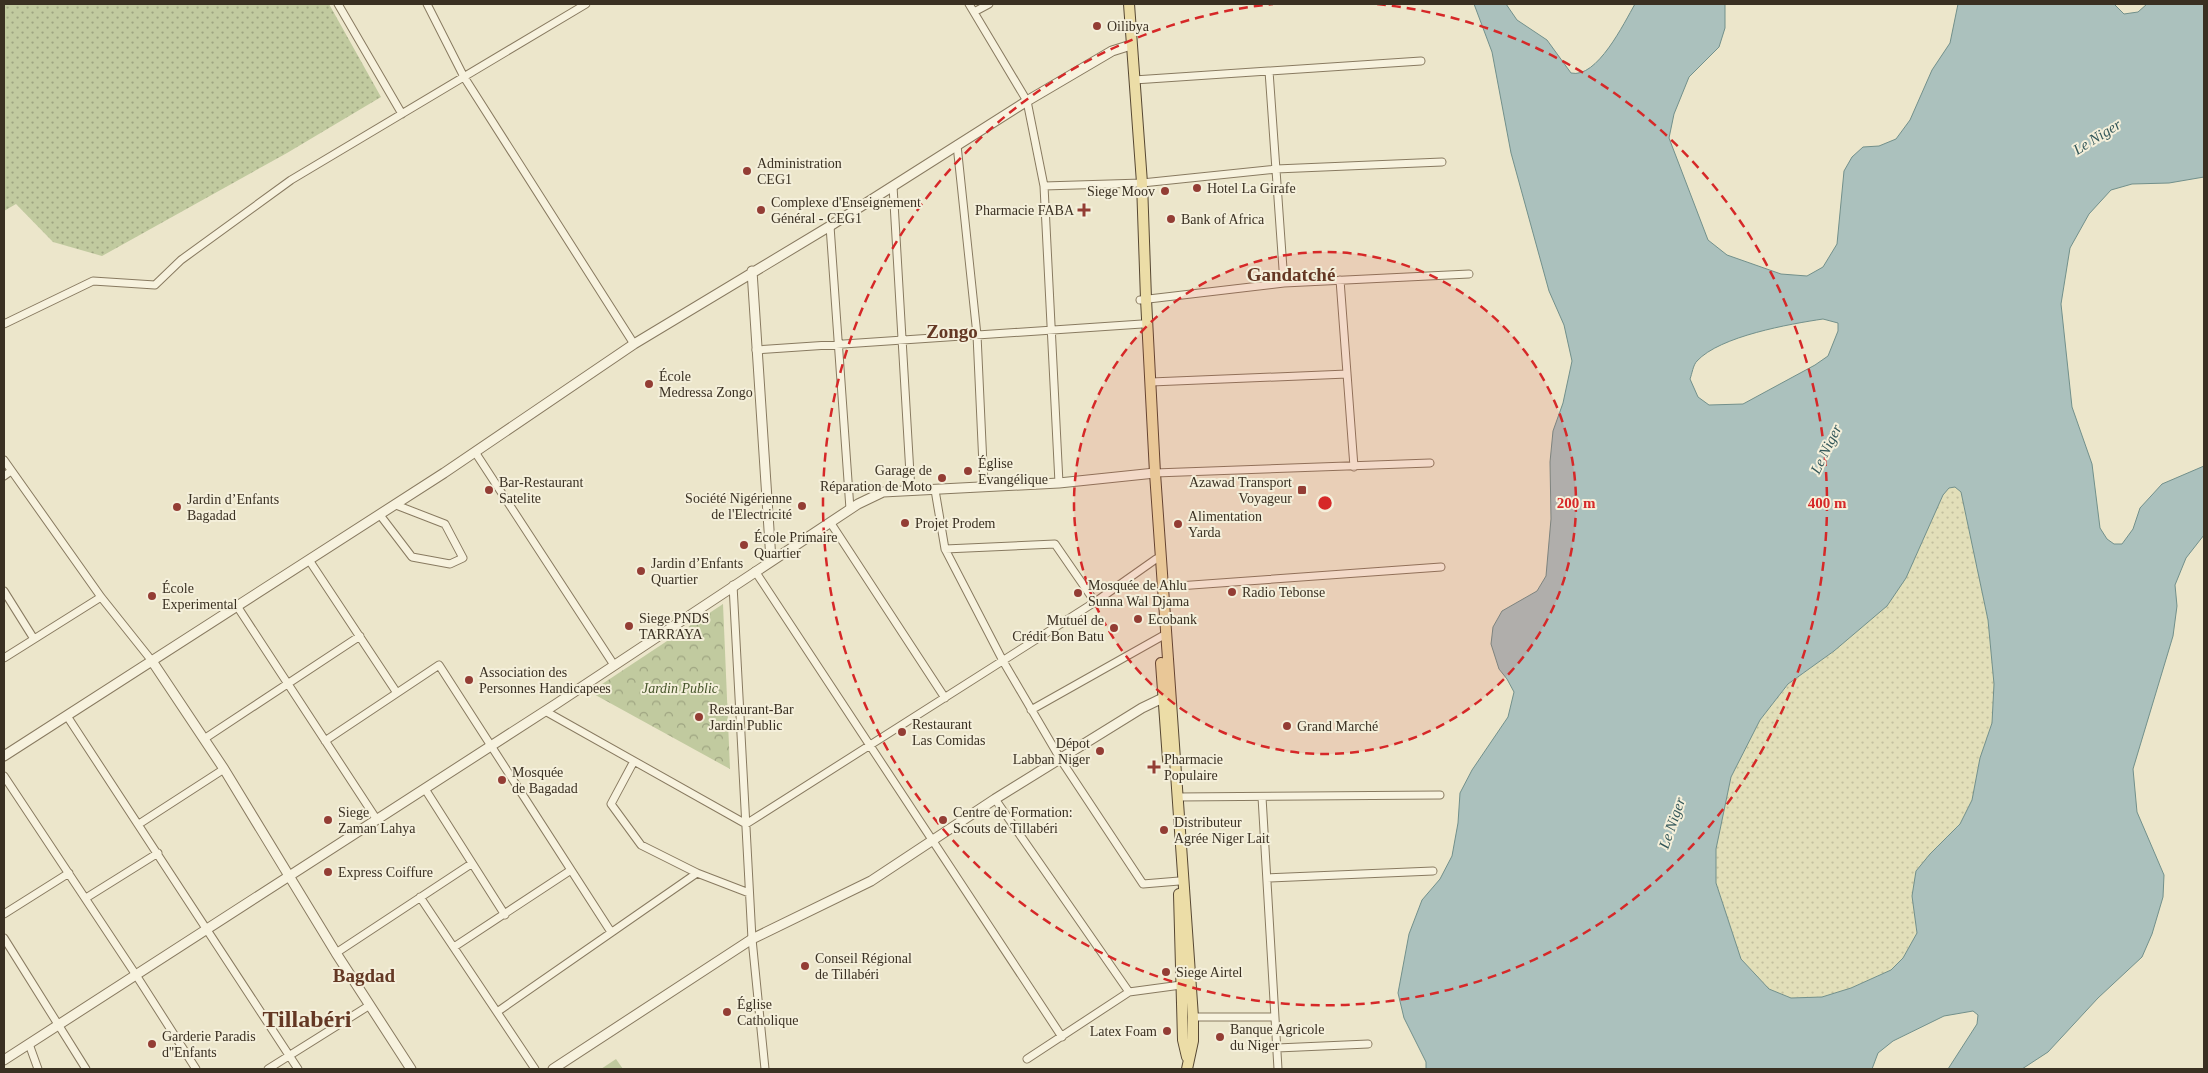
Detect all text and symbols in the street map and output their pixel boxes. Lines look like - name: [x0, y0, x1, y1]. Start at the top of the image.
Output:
- place label: Oilibya: [1107, 19, 1150, 34]
- marker: Oilibya: [1091, 20, 1103, 32]
- water label: Le Niger: [2069, 116, 2124, 158]
- place label: Administration CEG1: [757, 156, 842, 187]
- marker: Administration CEG1: [741, 165, 753, 177]
- place label: Hotel La Girafe: [1207, 181, 1296, 196]
- marker: Hotel La Girafe: [1191, 182, 1203, 194]
- place label: Siege Moov: [1087, 184, 1155, 199]
- marker: Siege Moov: [1159, 185, 1171, 197]
- place label: Complexe d'Enseignement Général - CEG1: [771, 195, 921, 226]
- place label: Pharmacie FABA: [975, 203, 1075, 218]
- marker: Complexe d'Enseignement Général - CEG1: [755, 204, 767, 216]
- marker: Pharmacie FABA: [1078, 204, 1090, 216]
- place label: Bank of Africa: [1181, 212, 1265, 227]
- marker: Bank of Africa: [1165, 213, 1177, 225]
- district label: Gandatché: [1247, 264, 1335, 285]
- district label: Zongo: [926, 321, 978, 342]
- place label: École Medressa Zongo: [659, 368, 753, 400]
- marker: École Medressa Zongo: [643, 378, 655, 390]
- water label: Le Niger: [1807, 422, 1845, 477]
- place label: Église Evangélique: [978, 455, 1048, 487]
- place label: Garage de Réparation de Moto: [820, 463, 932, 494]
- marker: Église Evangélique: [962, 465, 974, 477]
- marker: Garage de Réparation de Moto: [936, 472, 948, 484]
- place label: Bar-Restaurant Satelite: [499, 475, 584, 506]
- place label: Azawad Transport Voyageur: [1189, 475, 1292, 506]
- marker: Bar-Restaurant Satelite: [483, 484, 495, 496]
- marker: Azawad Transport Voyageur: [1296, 484, 1308, 496]
- place label: Société Nigérienne de l'Electricité: [685, 491, 792, 522]
- place label: Jardin d’Enfants Bagadad: [187, 492, 279, 523]
- centre of rings: [1316, 494, 1334, 512]
- text: 200 m: [1557, 495, 1596, 511]
- text: 400 m: [1808, 495, 1847, 511]
- marker: Société Nigérienne de l'Electricité: [796, 500, 808, 512]
- marker: Jardin d’Enfants Bagadad: [171, 501, 183, 513]
- place label: Alimentation Yarda: [1188, 509, 1262, 540]
- place label: Projet Prodem: [915, 516, 996, 531]
- marker: Projet Prodem: [899, 517, 911, 529]
- marker: Alimentation Yarda: [1172, 518, 1184, 530]
- place label: École Primaire Quartier: [754, 529, 838, 561]
- marker: École Primaire Quartier: [738, 539, 750, 551]
- place label: Jardin d’Enfants Quartier: [651, 556, 743, 587]
- marker: Jardin d’Enfants Quartier: [635, 565, 647, 577]
- place label: Mosquée de Ahlu Sunna Wal Djama: [1088, 578, 1190, 609]
- place label: École Experimental: [162, 580, 238, 612]
- place label: Radio Tebonse: [1242, 585, 1325, 600]
- marker: Radio Tebonse: [1226, 586, 1238, 598]
- marker: Mosquée de Ahlu Sunna Wal Djama: [1072, 587, 1084, 599]
- marker: École Experimental: [146, 590, 158, 602]
- place label: Siege PNDS TARRAYA: [639, 611, 709, 642]
- place label: Ecobank: [1148, 612, 1197, 627]
- place label: Mutuel de Crédit Bon Batu: [1012, 613, 1104, 644]
- marker: Ecobank: [1132, 613, 1144, 625]
- marker: Siege PNDS TARRAYA: [623, 620, 635, 632]
- marker: Mutuel de Crédit Bon Batu: [1108, 622, 1120, 634]
- place label: Association des Personnes Handicapees: [479, 665, 611, 696]
- marker: Association des Personnes Handicapees: [463, 674, 475, 686]
- park label: Jardin Public: [642, 681, 719, 696]
- place label: Restaurant-Bar Jardin Public: [709, 702, 794, 733]
- marker: Restaurant-Bar Jardin Public: [693, 711, 705, 723]
- place label: Restaurant Las Comidas: [912, 717, 986, 748]
- place label: Grand Marché: [1297, 719, 1378, 734]
- marker: Grand Marché: [1281, 720, 1293, 732]
- marker: Restaurant Las Comidas: [896, 726, 908, 738]
- place label: Dépot Labban Niger: [1013, 736, 1090, 767]
- marker: Dépot Labban Niger: [1094, 745, 1106, 757]
- place label: Pharmacie Populaire: [1164, 752, 1223, 783]
- marker: Pharmacie Populaire: [1148, 761, 1160, 773]
- place label: Mosquée de Bagadad: [512, 765, 578, 796]
- marker: Mosquée de Bagadad: [496, 774, 508, 786]
- water label: Le Niger: [1655, 795, 1688, 852]
- place label: Siege Zaman Lahya: [338, 805, 416, 836]
- place label: Centre de Formation: Scouts de Tillabéri: [953, 805, 1073, 836]
- marker: Siege Zaman Lahya: [322, 814, 334, 826]
- marker: Centre de Formation: Scouts de Tillabéri: [937, 814, 949, 826]
- place label: Distributeur Agrée Niger Lait: [1174, 815, 1270, 846]
- marker: Distributeur Agrée Niger Lait: [1158, 824, 1170, 836]
- place label: Express Coiffure: [338, 865, 433, 880]
- marker: Express Coiffure: [322, 866, 334, 878]
- place label: Conseil Régional de Tillabéri: [815, 951, 912, 982]
- marker: Conseil Régional de Tillabéri: [799, 960, 811, 972]
- district label: Bagdad: [333, 965, 396, 986]
- place label: Siege Airtel: [1176, 965, 1243, 980]
- marker: Siege Airtel: [1160, 966, 1172, 978]
- place label: Église Catholique: [737, 996, 798, 1028]
- district label: Tillabéri: [263, 1006, 352, 1032]
- marker: Église Catholique: [721, 1006, 733, 1018]
- place label: Banque Agricole du Niger: [1230, 1022, 1324, 1053]
- place label: Latex Foam: [1090, 1024, 1157, 1039]
- marker: Latex Foam: [1161, 1025, 1173, 1037]
- place label: Garderie Paradis d''Enfants: [162, 1029, 256, 1060]
- marker: Banque Agricole du Niger: [1214, 1031, 1226, 1043]
- marker: Garderie Paradis d''Enfants: [146, 1038, 158, 1050]

